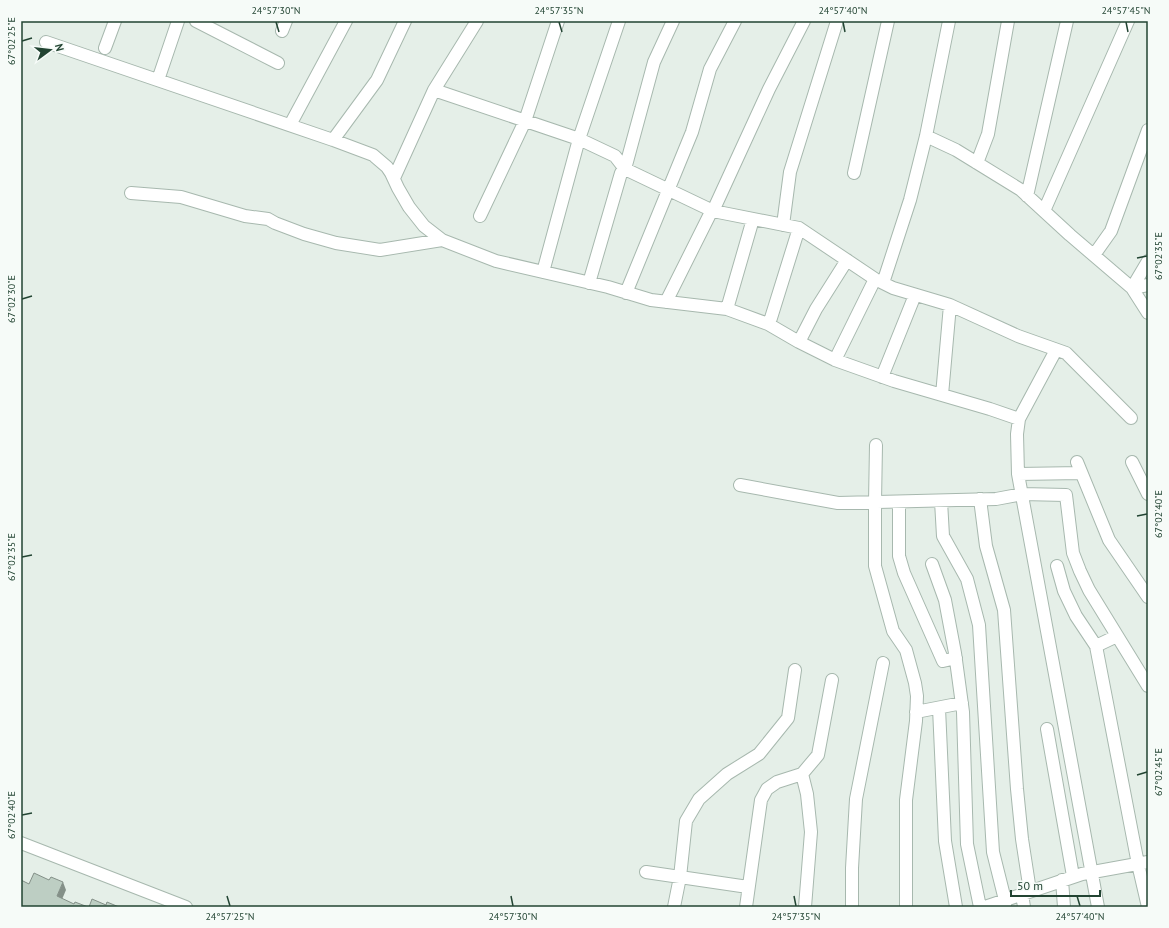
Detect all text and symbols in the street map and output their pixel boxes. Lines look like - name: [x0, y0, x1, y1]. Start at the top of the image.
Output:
- text: 24°57'30"N: [251, 4, 301, 17]
- text: 24°57'35"N: [534, 4, 584, 17]
- text: 24°57'40"N: [818, 4, 868, 17]
- text: 24°57'45"N: [1101, 4, 1151, 17]
- text: 67°02'25"E: [5, 17, 18, 65]
- north arrow: [30, 30, 70, 70]
- text: N: [52, 42, 67, 53]
- text: 67°02'35"E: [1152, 232, 1165, 280]
- text: 67°02'30"E: [5, 275, 18, 323]
- text: 67°02'40"E: [1152, 490, 1165, 538]
- text: 67°02'35"E: [5, 533, 18, 581]
- text: 67°02'45"E: [1152, 748, 1165, 796]
- text: 67°02'40"E: [5, 791, 18, 839]
- scale bar: [1011, 872, 1100, 898]
- text: 50 m: [1017, 878, 1043, 893]
- text: 24°57'25"N: [205, 910, 255, 923]
- text: 24°57'30"N: [488, 910, 538, 923]
- text: 24°57'35"N: [771, 910, 821, 923]
- text: 24°57'40"N: [1055, 910, 1105, 923]

